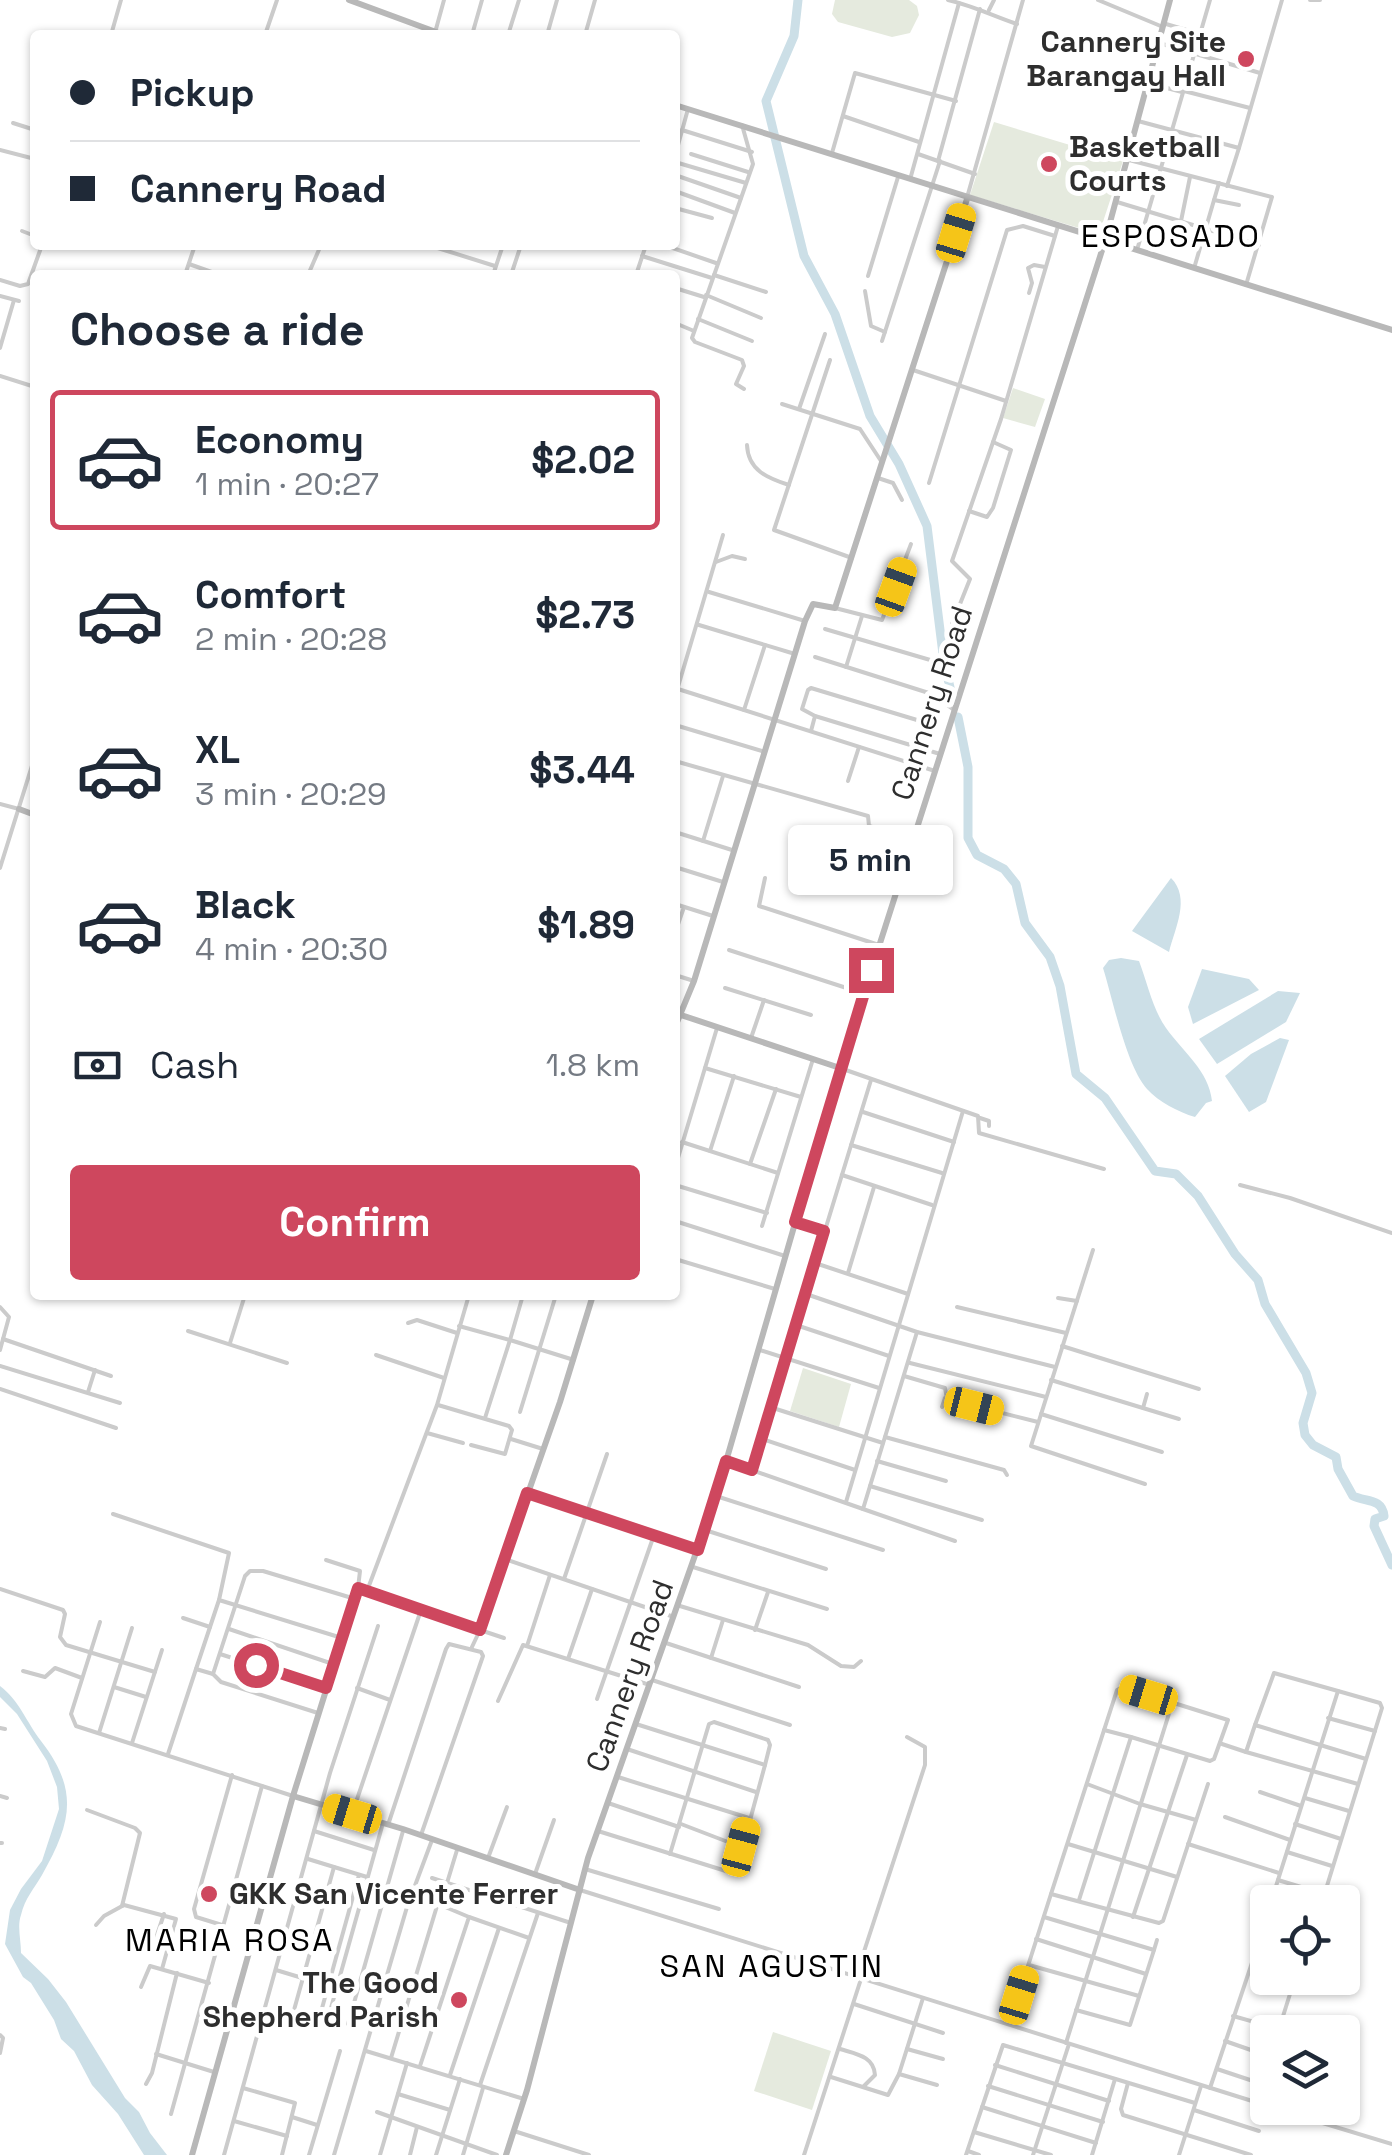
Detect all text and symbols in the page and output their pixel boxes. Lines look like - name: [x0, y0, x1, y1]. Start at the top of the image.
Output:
- place label: Cannery Site Barangay Hall: [1026, 22, 1226, 95]
- marker: Cannery Site Barangay Hall: [1235, 48, 1257, 70]
- text: Pickup: [130, 69, 254, 117]
- place label: Basketball Courts: [1069, 127, 1221, 200]
- marker: Basketball Courts: [1038, 153, 1060, 175]
- text: Cannery Road: [130, 165, 386, 213]
- car: [933, 200, 979, 266]
- district label: ESPOSADO: [1081, 216, 1261, 256]
- text: Choose a ride: [70, 301, 365, 358]
- icon: car: [75, 415, 165, 505]
- text: Economy: [195, 416, 364, 464]
- text: $2.02: [531, 436, 635, 484]
- text: 1 min · 20:27: [195, 464, 379, 504]
- car: [872, 554, 920, 620]
- icon: car: [75, 570, 165, 660]
- text: Comfort: [195, 571, 346, 619]
- text: $2.73: [535, 591, 635, 639]
- street label: Cannery Road: [882, 601, 981, 805]
- text: 2 min · 20:28: [195, 619, 387, 659]
- icon: car: [75, 725, 165, 815]
- text: XL: [195, 726, 240, 774]
- text: $3.44: [529, 746, 635, 794]
- text: 3 min · 20:29: [195, 774, 387, 814]
- callout: 5 min: [788, 825, 954, 895]
- text: 5 min: [829, 840, 912, 880]
- icon: car: [75, 880, 165, 970]
- text: Black: [195, 881, 296, 929]
- text: $1.89: [537, 901, 635, 949]
- text: 4 min · 20:30: [195, 929, 388, 969]
- route end: [849, 948, 894, 993]
- icon: cash: [70, 1038, 125, 1093]
- text: Cash: [150, 1041, 239, 1089]
- text: 1.8 km: [546, 1045, 640, 1085]
- button: Confirm: [70, 1165, 640, 1280]
- car: [941, 1384, 1007, 1428]
- street label: Cannery Road: [577, 1574, 682, 1777]
- route start: [234, 1643, 279, 1688]
- car: [1115, 1672, 1181, 1718]
- car: [319, 1791, 385, 1837]
- car: [719, 1814, 763, 1880]
- place label: GKK San Vicente Ferrer: [229, 1874, 559, 1913]
- marker: GKK San Vicente Ferrer: [198, 1883, 220, 1905]
- map controls: [1250, 1885, 1360, 2125]
- button: locate: [1250, 1885, 1360, 1995]
- district label: MARIA ROSA: [125, 1920, 335, 1960]
- district label: SAN AGUSTIN: [659, 1946, 885, 1986]
- car: [996, 1962, 1042, 2028]
- place label: The Good Shepherd Parish: [203, 1963, 439, 2036]
- marker: The Good Shepherd Parish: [448, 1989, 470, 2011]
- button: layers: [1250, 2015, 1360, 2125]

